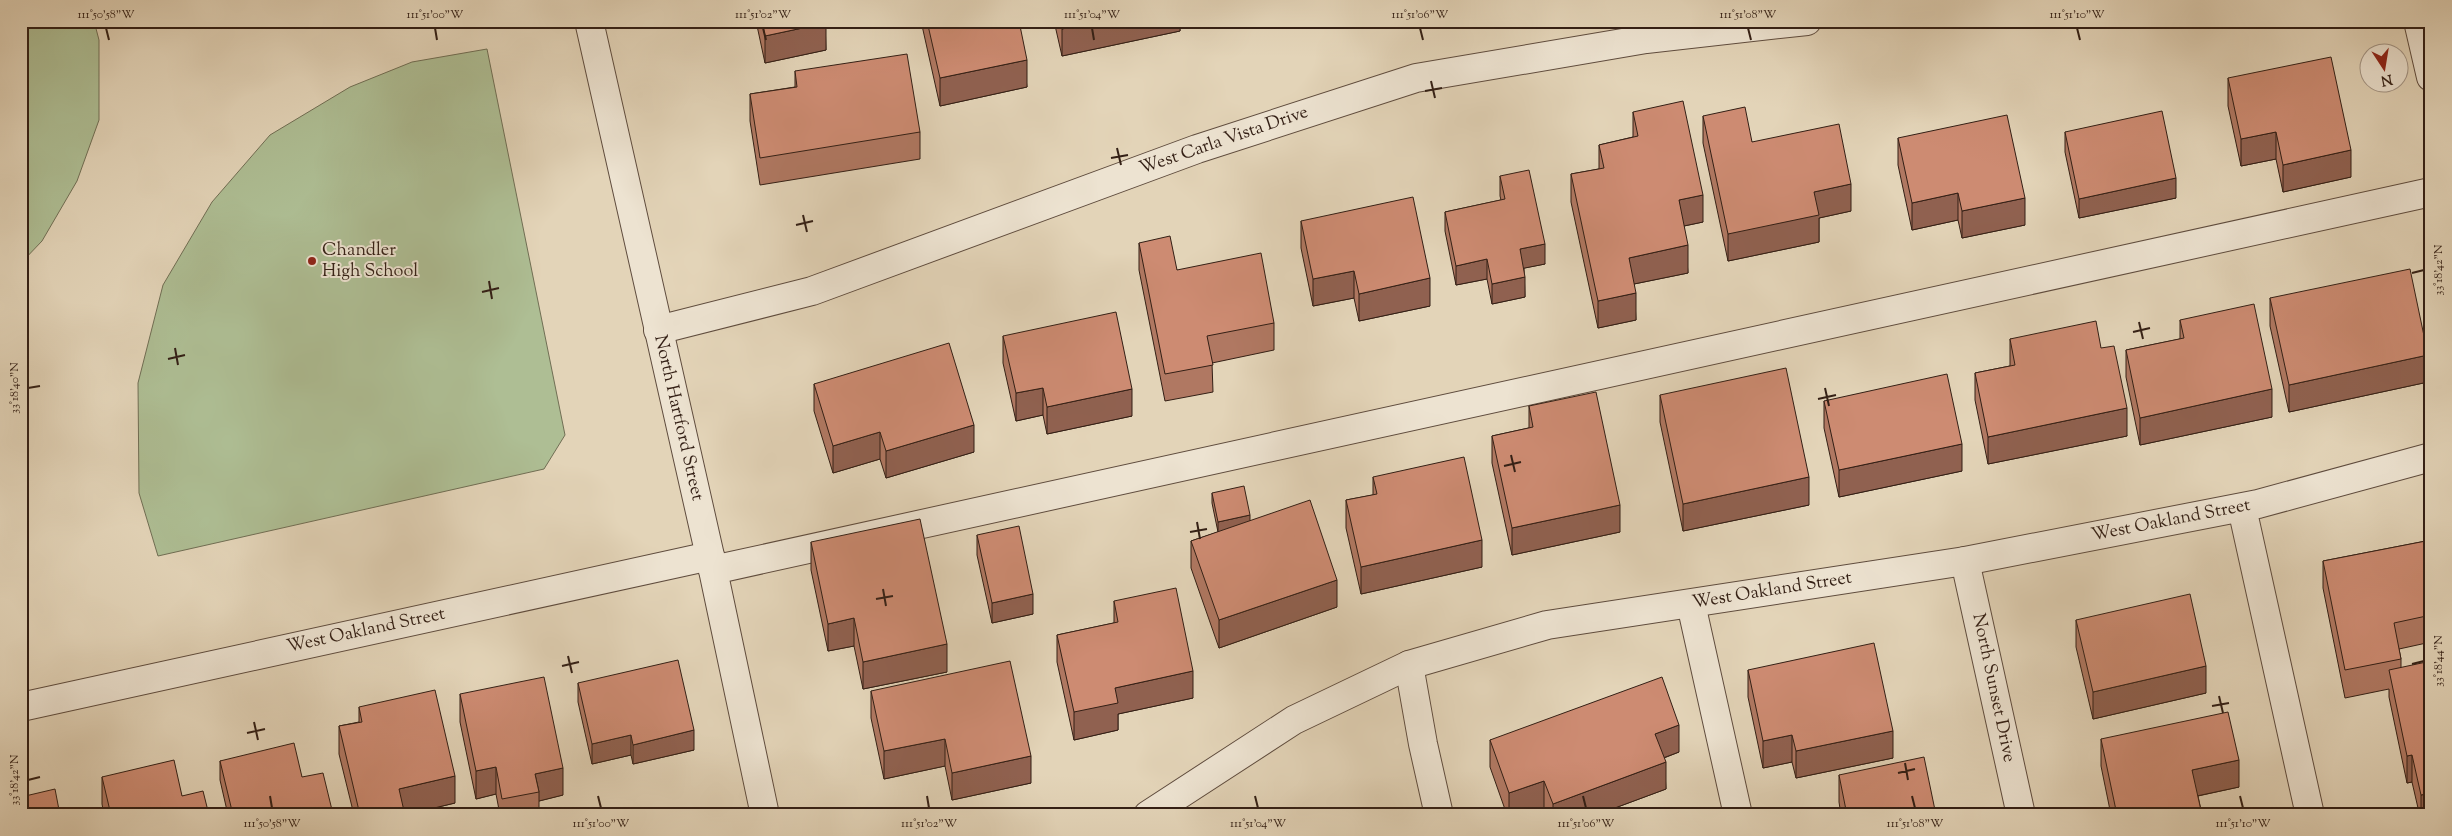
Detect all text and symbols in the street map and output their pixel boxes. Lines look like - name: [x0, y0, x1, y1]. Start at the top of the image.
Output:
- text: 111°50'58"W: [77, 6, 135, 24]
- text: 111°51'00"W: [407, 6, 464, 24]
- text: 111°51'02"W: [735, 6, 792, 24]
- text: 111°51'04"W: [1064, 6, 1121, 24]
- text: 111°51'06"W: [1392, 6, 1449, 24]
- text: 111°51'08"W: [1720, 6, 1777, 24]
- text: 111°51'10"W: [2049, 6, 2105, 24]
- north arrow: [2360, 42, 2410, 92]
- text: N: [2379, 68, 2394, 90]
- street label: West Carla Vista Drive: [1136, 100, 1312, 182]
- place label: Chandler High School: [322, 238, 418, 285]
- text: 33°18'42"N: [2430, 244, 2448, 295]
- marker: Chandler High School: [306, 255, 318, 267]
- street label: North Hartford Street: [646, 333, 710, 503]
- text: 33°18'40"N: [6, 362, 24, 414]
- street label: West Oakland Street: [2089, 493, 2253, 549]
- street label: West Oakland Street: [1690, 566, 1854, 616]
- street label: West Oakland Street: [284, 602, 448, 660]
- street label: North Sunset Drive: [1965, 611, 2021, 765]
- text: 33°18'44"N: [2430, 635, 2448, 687]
- text: 33°18'42"N: [6, 754, 24, 805]
- text: 111°50'58"W: [243, 815, 301, 833]
- text: 111°51'00"W: [573, 815, 630, 833]
- text: 111°51'02"W: [901, 815, 958, 833]
- text: 111°51'04"W: [1230, 815, 1287, 833]
- text: 111°51'06"W: [1558, 815, 1615, 833]
- text: 111°51'08"W: [1887, 815, 1944, 833]
- text: 111°51'10"W: [2215, 815, 2271, 833]

